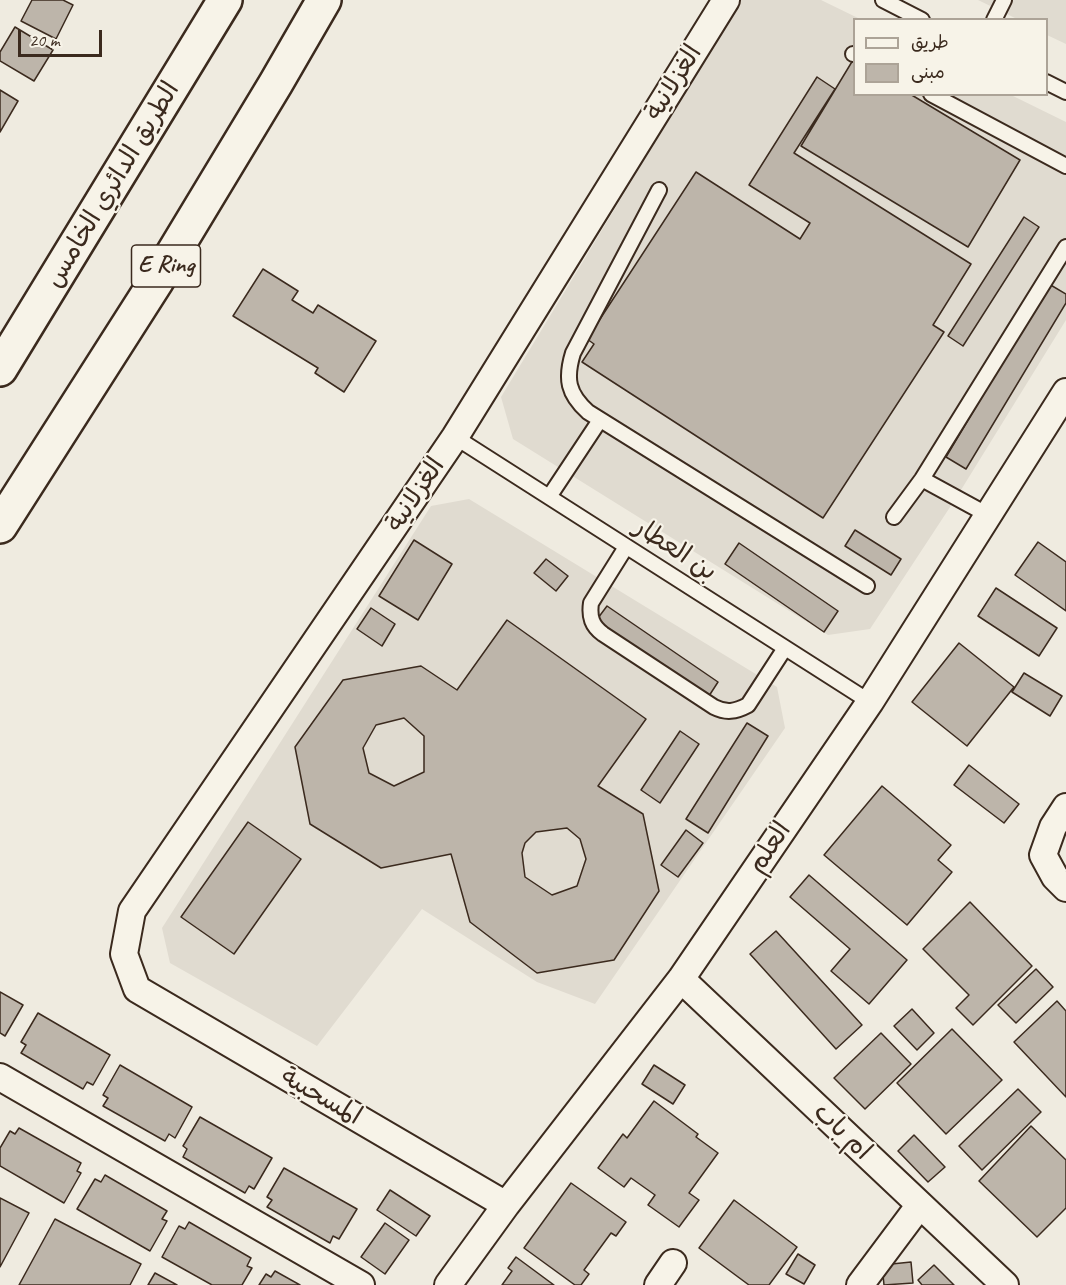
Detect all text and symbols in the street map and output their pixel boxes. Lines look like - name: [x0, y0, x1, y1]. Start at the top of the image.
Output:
- scale bar: [21, 18, 105, 56]
- legend: [853, 18, 1048, 96]
- text: 20 m: [29, 29, 60, 51]
- text: طريق: [911, 31, 949, 53]
- street label: الغزلانية: [639, 40, 709, 126]
- text: مبنى: [911, 61, 945, 83]
- street label: الطريق الدائري الخامس: [39, 76, 187, 294]
- road number: E Ring: [132, 245, 201, 287]
- street label: الغزلانية: [380, 452, 452, 538]
- street label: بن العطار: [628, 512, 722, 588]
- street label: العلم: [742, 816, 798, 880]
- street label: المسحبية: [275, 1061, 367, 1133]
- street label: ام باب: [806, 1097, 878, 1167]

